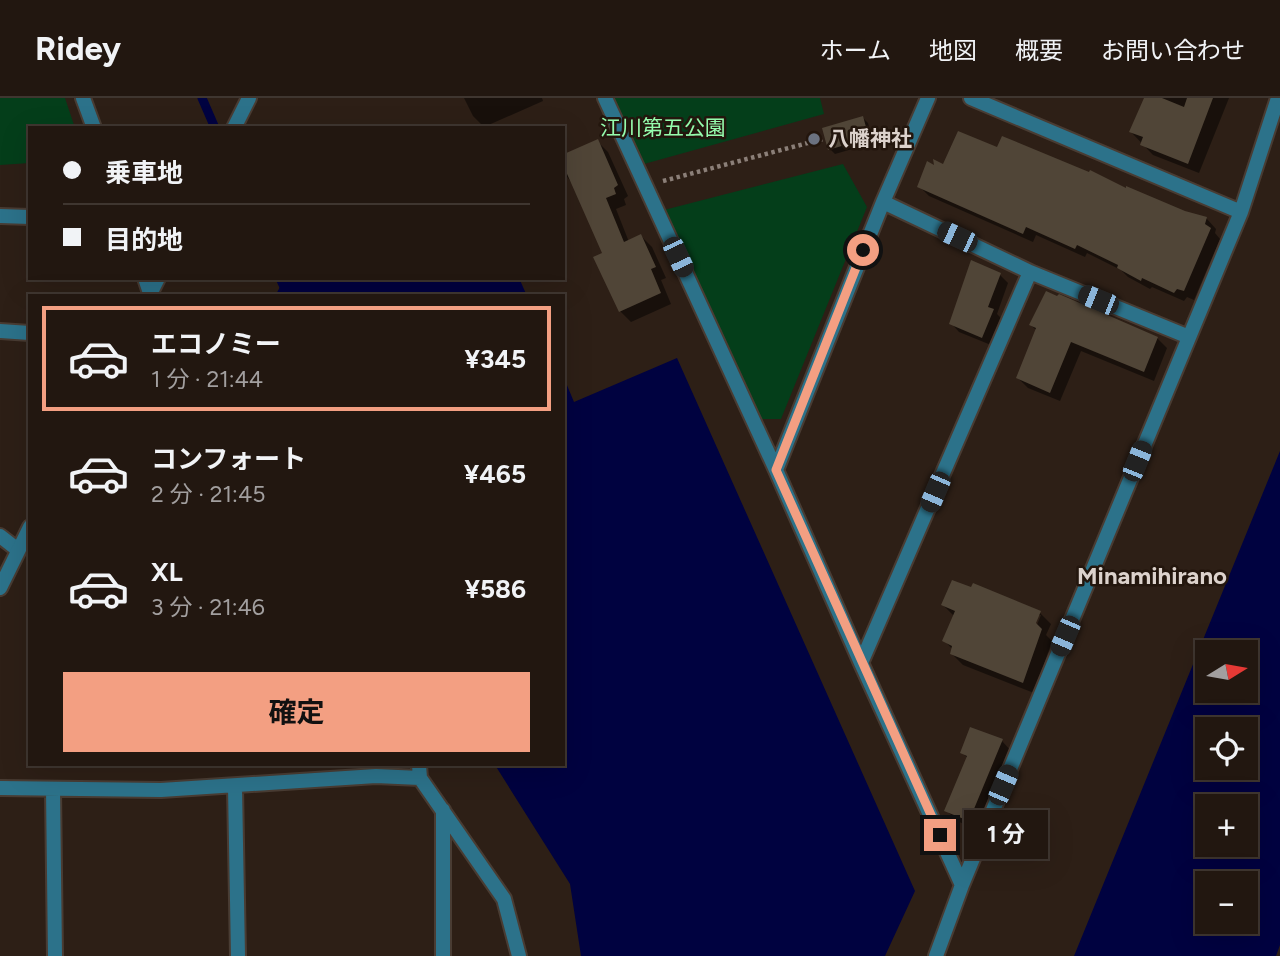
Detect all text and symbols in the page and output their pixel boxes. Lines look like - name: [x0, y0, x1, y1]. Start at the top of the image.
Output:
- text: Ridey: [35, 29, 121, 68]
- text: ホーム: [820, 36, 891, 65]
- text: 地図: [929, 36, 977, 65]
- text: 概要: [1015, 36, 1063, 65]
- text: お問い合わせ: [1101, 36, 1245, 65]
- park label: 江川第五公園: [600, 115, 726, 140]
- place label: 八幡神社: [828, 126, 912, 151]
- marker: 八幡神社: [806, 131, 822, 147]
- text: 乗車地: [105, 157, 183, 189]
- car: [934, 219, 981, 255]
- text: 目的地: [105, 224, 183, 256]
- car: [660, 234, 697, 280]
- route start: [847, 234, 879, 266]
- car: [1075, 282, 1122, 318]
- icon: car: [67, 327, 130, 390]
- text: エコノミー: [151, 328, 281, 360]
- text: ¥345: [464, 343, 526, 375]
- text: 1 分 · 21:44: [151, 365, 263, 393]
- car: [1120, 438, 1155, 484]
- icon: car: [67, 442, 130, 505]
- text: コンフォート: [151, 443, 306, 475]
- text: ¥465: [464, 458, 526, 490]
- car: [918, 469, 953, 515]
- text: 2 分 · 21:45: [151, 480, 265, 508]
- text: XL: [151, 556, 183, 588]
- icon: car: [67, 557, 130, 620]
- district label: Minamihirano: [1077, 561, 1227, 590]
- text: ¥586: [464, 573, 526, 605]
- text: 3 分 · 21:46: [151, 593, 265, 621]
- car: [1048, 613, 1083, 659]
- north arrow: [1195, 640, 1258, 704]
- map controls: [1195, 640, 1258, 934]
- button: 確定: [63, 672, 530, 752]
- button: locate: [1195, 717, 1258, 780]
- car: [986, 762, 1021, 808]
- button: +: [1195, 794, 1258, 857]
- callout: 1 分: [964, 810, 1048, 860]
- route end: [924, 819, 956, 851]
- text: 1 分: [987, 820, 1025, 848]
- button: −: [1195, 871, 1258, 934]

